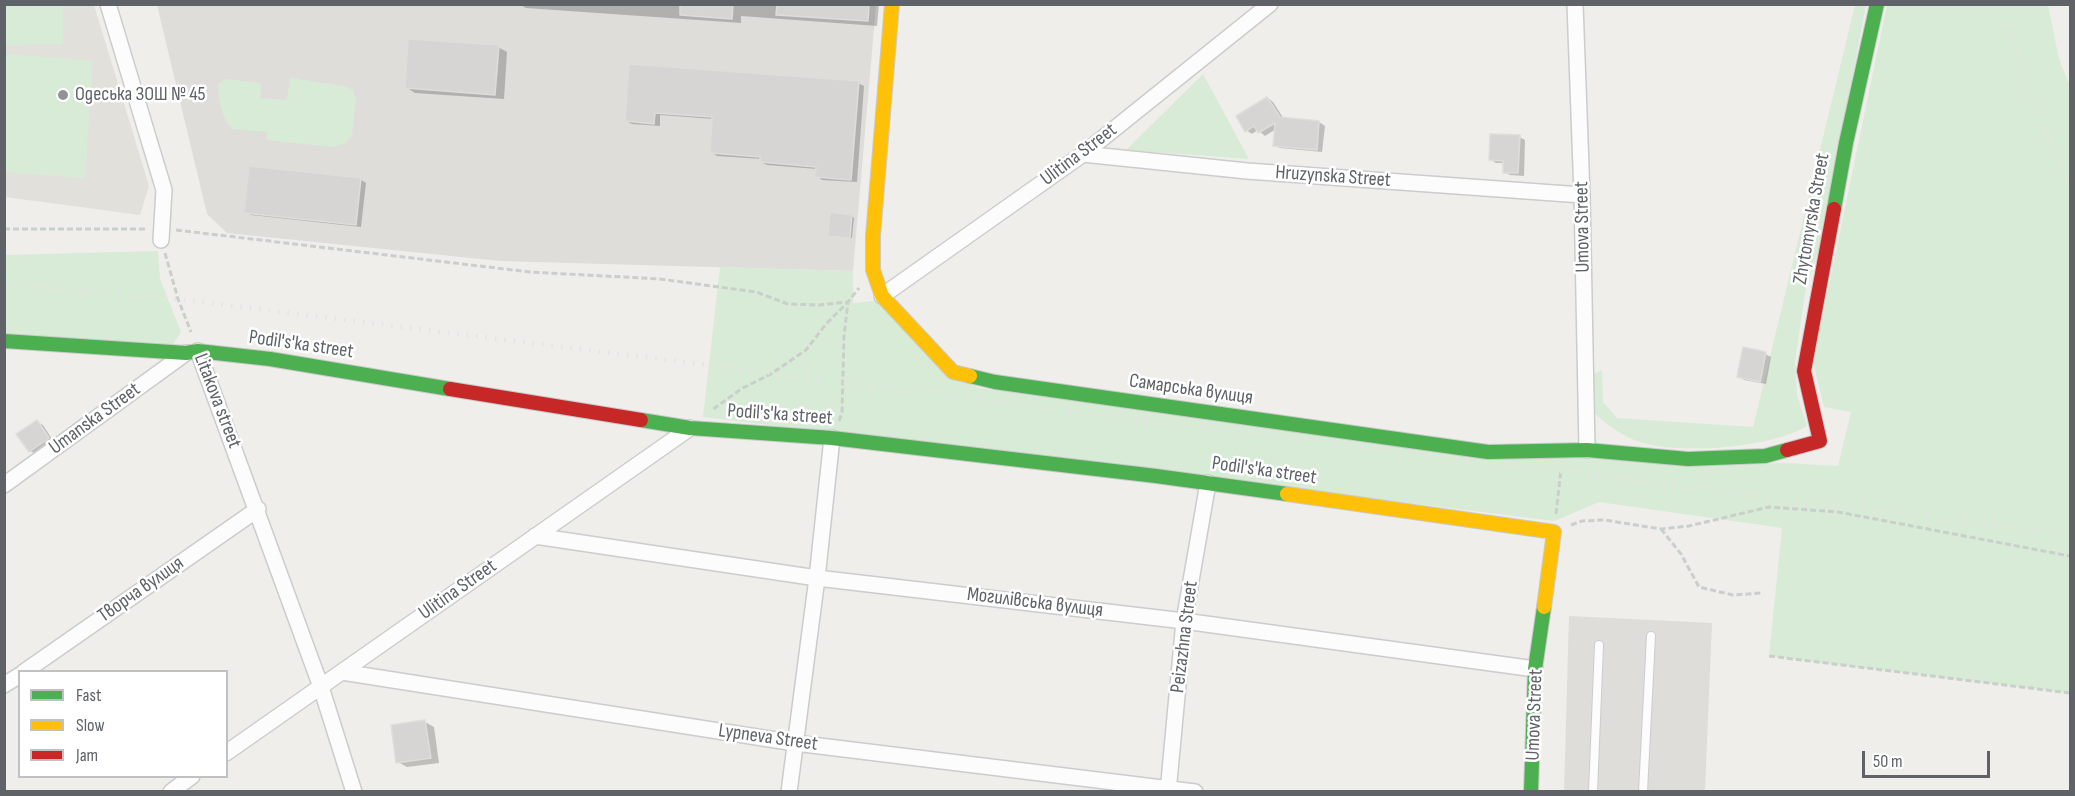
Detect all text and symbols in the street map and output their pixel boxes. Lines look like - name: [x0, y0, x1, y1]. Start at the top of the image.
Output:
- place label: Одеська ЗОШ № 45: [75, 83, 206, 107]
- marker: Одеська ЗОШ № 45: [56, 88, 70, 102]
- street label: Ulitina Street: [1036, 119, 1122, 191]
- street label: Zhytomyrska Street: [1789, 152, 1835, 286]
- street label: Hruzynska Street: [1274, 161, 1392, 193]
- street label: Umova Street: [1570, 181, 1596, 273]
- street label: Podil's'ka street: [247, 326, 355, 364]
- street label: Litakova street: [188, 350, 246, 452]
- street label: Самарська вулиця: [1128, 369, 1254, 411]
- street label: Umanska Street: [45, 378, 145, 460]
- street label: Podil's'ka street: [727, 399, 833, 431]
- street label: Podil's'ka street: [1210, 452, 1318, 490]
- street label: Творча вулиця: [93, 552, 189, 628]
- street label: Ulitina Street: [415, 555, 501, 625]
- street label: Peizazhna Street: [1166, 580, 1204, 694]
- street label: Могилівська вулиця: [966, 583, 1104, 623]
- street label: Umova Street: [1521, 669, 1549, 761]
- legend: [18, 670, 228, 778]
- text: Fast: [76, 685, 101, 706]
- text: Slow: [76, 715, 105, 736]
- street label: Lypneva Street: [717, 719, 819, 757]
- scale bar: [1865, 739, 1992, 777]
- text: Jam: [76, 745, 98, 766]
- text: 50 m: [1873, 751, 1903, 772]

